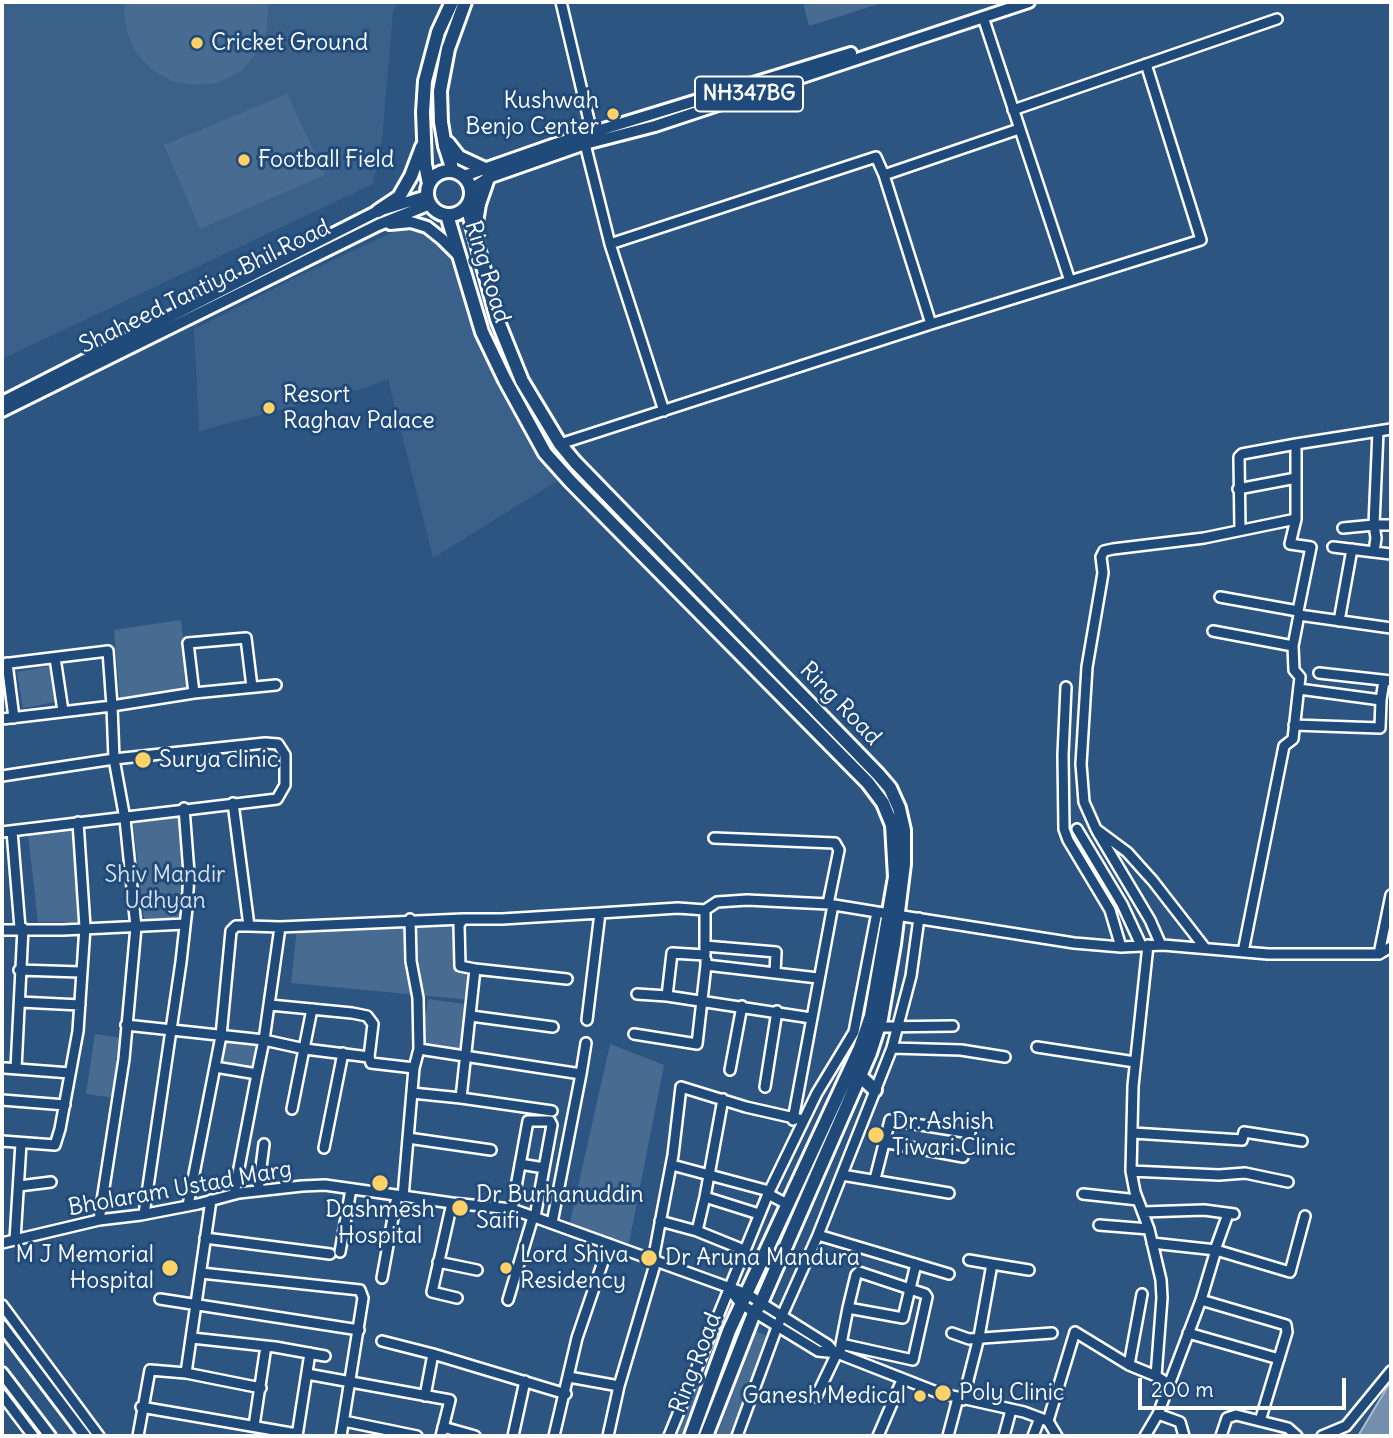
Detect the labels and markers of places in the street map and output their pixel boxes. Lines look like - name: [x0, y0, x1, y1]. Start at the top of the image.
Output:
- place label: Cricket Ground: [211, 29, 368, 57]
- marker: Cricket Ground: [189, 35, 205, 51]
- place label: Kushwah Benjo Center: [465, 87, 599, 141]
- marker: Kushwah Benjo Center: [605, 106, 621, 122]
- place label: Football Field: [258, 146, 394, 174]
- marker: Football Field: [236, 152, 252, 168]
- place label: Resort Raghav Palace: [283, 381, 435, 435]
- marker: Resort Raghav Palace: [261, 400, 277, 416]
- place label: Surya clinic: [159, 746, 278, 774]
- marker: Surya clinic: [133, 750, 153, 770]
- place label: Dr. Ashish Tiwari Clinic: [892, 1108, 1016, 1162]
- marker: Dr. Ashish Tiwari Clinic: [866, 1125, 886, 1145]
- marker: Dashmesh Hospital: [370, 1173, 390, 1193]
- place label: Dr Burhanuddin Saifi: [476, 1181, 644, 1235]
- place label: Dashmesh Hospital: [325, 1196, 435, 1250]
- marker: Dr Burhanuddin Saifi: [450, 1198, 470, 1218]
- place label: M J Memorial Hospital: [16, 1241, 154, 1295]
- place label: Lord Shiva Residency: [520, 1241, 629, 1295]
- place label: Dr Aruna Mandura: [665, 1244, 860, 1272]
- marker: Dr Aruna Mandura: [639, 1248, 659, 1268]
- marker: M J Memorial Hospital: [160, 1258, 180, 1278]
- marker: Lord Shiva Residency: [498, 1260, 514, 1276]
- place label: Poly Clinic: [959, 1379, 1065, 1407]
- place label: Ganesh Medical: [742, 1382, 906, 1410]
- marker: Poly Clinic: [933, 1383, 953, 1403]
- marker: Ganesh Medical: [912, 1388, 928, 1404]

